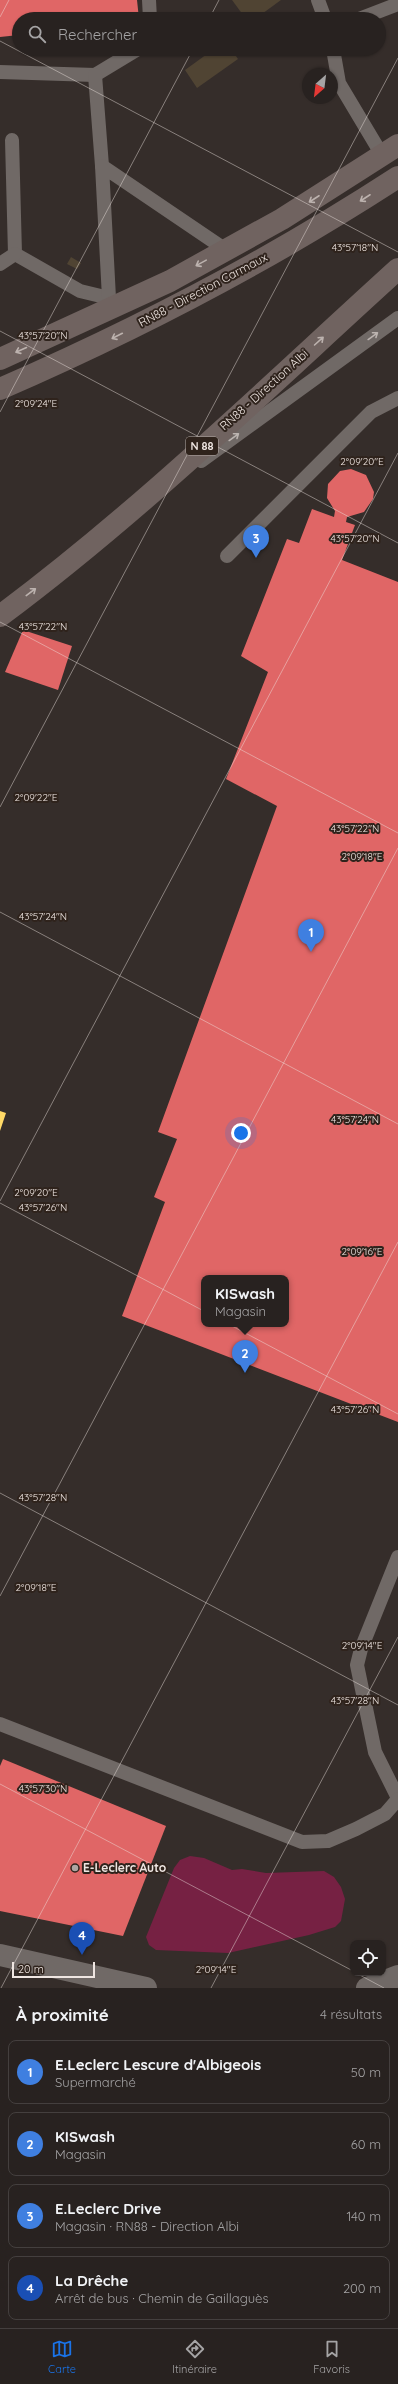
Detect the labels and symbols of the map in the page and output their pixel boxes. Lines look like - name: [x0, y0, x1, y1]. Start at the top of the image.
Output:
- north arrow: [302, 68, 338, 104]
- one-way arrow: [360, 194, 371, 202]
- one-way arrow: [308, 195, 320, 203]
- text: 43°57'18"N: [332, 241, 378, 254]
- street label: RN88 - Direction Carmaux: [136, 249, 270, 330]
- one-way arrow: [196, 260, 208, 268]
- text: 43°57'20"N: [19, 329, 67, 342]
- one-way arrow: [368, 332, 379, 340]
- one-way arrow: [112, 333, 124, 340]
- one-way arrow: [314, 336, 324, 346]
- one-way arrow: [15, 346, 27, 354]
- street label: RN88 - Direction Albi: [216, 346, 311, 433]
- text: 2°09'24"E: [15, 397, 58, 410]
- one-way arrow: [228, 433, 239, 441]
- road number: N 88: [186, 437, 218, 455]
- text: 2°09'20"E: [340, 455, 384, 468]
- pin: 3: [243, 525, 269, 558]
- text: 43°57'20"N: [331, 532, 379, 545]
- one-way arrow: [26, 588, 37, 597]
- text: 43°57'22"N: [19, 620, 67, 633]
- text: 2°09'22"E: [15, 791, 58, 804]
- text: 43°57'22"N: [331, 822, 379, 835]
- text: 2°09'18"E: [342, 850, 383, 863]
- text: 43°57'24"N: [19, 910, 67, 923]
- pin: 1: [298, 919, 324, 952]
- text: 43°57'24"N: [331, 1113, 379, 1126]
- your location: [231, 1123, 251, 1143]
- text: 2°09'20"E: [14, 1186, 58, 1199]
- text: 43°57'26"N: [19, 1201, 67, 1214]
- text: 2°09'16"E: [342, 1245, 383, 1258]
- pin: 2: [232, 1340, 258, 1373]
- text: 43°57'26"N: [331, 1403, 379, 1416]
- text: 43°57'28"N: [19, 1491, 67, 1504]
- text: 2°09'18"E: [16, 1581, 57, 1594]
- text: 2°09'14"E: [342, 1639, 383, 1652]
- text: 43°57'28"N: [331, 1694, 379, 1707]
- text: 43°57'30"N: [19, 1782, 67, 1795]
- place label: E-Leclerc Auto: [83, 1860, 167, 1875]
- marker: E-Leclerc Auto: [70, 1863, 80, 1873]
- pin: 4: [69, 1922, 95, 1955]
- scale bar: [12, 1960, 95, 1979]
- text: 2°09'14"E: [196, 1963, 237, 1976]

